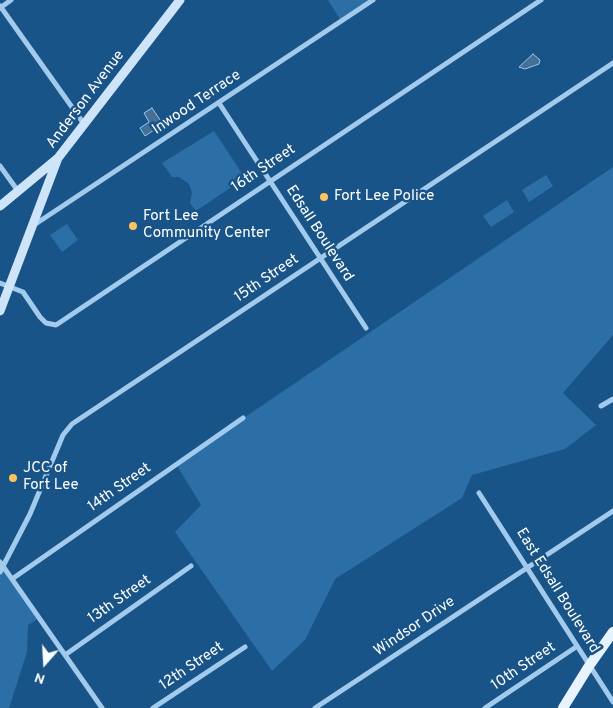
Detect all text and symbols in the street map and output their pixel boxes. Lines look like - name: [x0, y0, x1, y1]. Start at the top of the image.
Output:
- street label: Anderson Avenue: [43, 47, 129, 153]
- street label: Inwood Terrace: [149, 67, 245, 139]
- street label: 16th Street: [229, 141, 299, 197]
- street label: Edsall Boulevard: [281, 183, 357, 285]
- place label: Fort Lee Police: [334, 188, 434, 206]
- marker: Fort Lee Police: [318, 191, 330, 203]
- place label: Fort Lee Community Center: [143, 208, 270, 243]
- marker: Fort Lee Community Center: [127, 220, 139, 232]
- street label: 15th Street: [231, 251, 303, 307]
- place label: JCC of Fort Lee: [23, 460, 79, 495]
- street label: 14th Street: [85, 460, 155, 516]
- marker: JCC of Fort Lee: [7, 472, 19, 484]
- street label: East Edsall Boulevard: [511, 525, 603, 657]
- street label: 13th Street: [85, 572, 155, 628]
- street label: Windsor Drive: [371, 593, 459, 661]
- north arrow: [20, 638, 70, 688]
- street label: 12th Street: [157, 639, 227, 695]
- street label: 10th Street: [488, 639, 560, 695]
- text: N: [32, 668, 47, 687]

